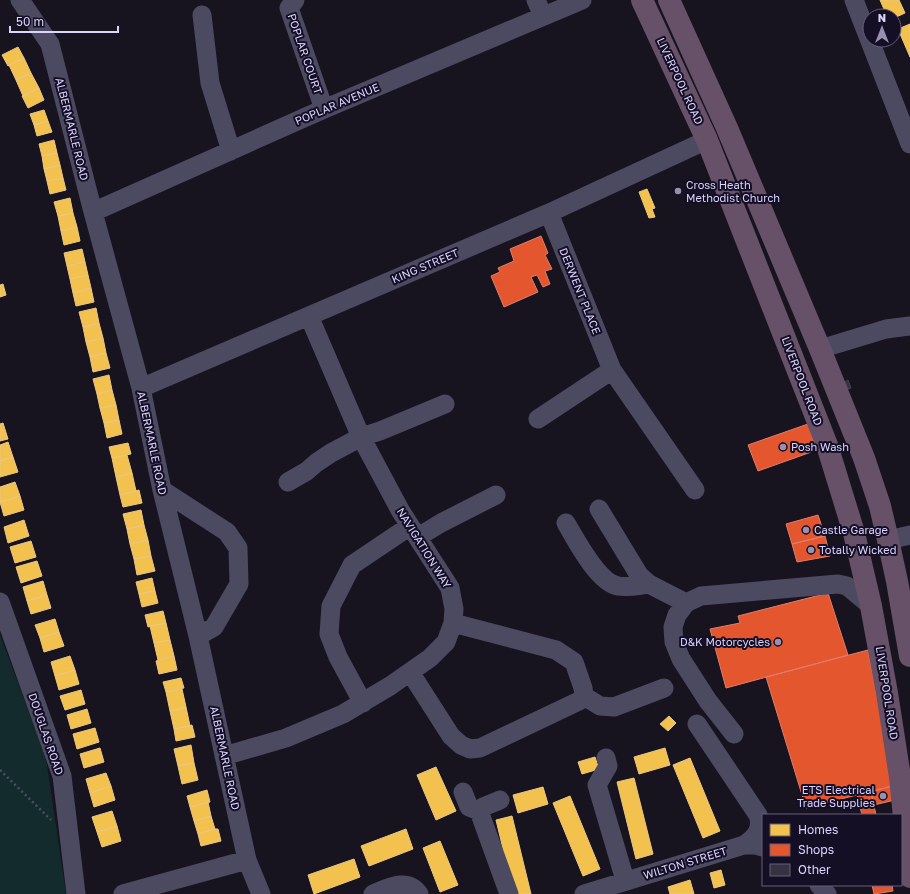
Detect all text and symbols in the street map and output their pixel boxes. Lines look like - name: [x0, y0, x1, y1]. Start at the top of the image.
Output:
- scale bar: [10, 8, 118, 34]
- north arrow: [862, 8, 902, 48]
- text: N: [878, 11, 886, 24]
- street label: POPLAR COURT: [286, 12, 325, 96]
- text: 50 m: [16, 14, 44, 29]
- street label: LIVERPOOL ROAD: [655, 35, 706, 127]
- street label: ALBERMARLE ROAD: [53, 76, 92, 182]
- street label: POPLAR AVENUE: [293, 80, 381, 127]
- place label: Cross Heath Methodist Church: [686, 178, 780, 204]
- marker: Cross Heath Methodist Church: [673, 186, 683, 196]
- street label: KING STREET: [389, 246, 460, 285]
- street label: DERWENT PLACE: [557, 246, 604, 336]
- street label: LIVERPOOL ROAD: [780, 334, 826, 427]
- street label: ALBERMARLE ROAD: [135, 390, 170, 496]
- place label: Posh Wash: [791, 440, 849, 453]
- marker: Posh Wash: [778, 442, 788, 452]
- street label: NAVIGATION WAY: [394, 505, 454, 590]
- place label: Castle Garage: [814, 523, 888, 536]
- marker: Castle Garage: [801, 525, 811, 535]
- place label: Totally Wicked: [819, 543, 896, 556]
- marker: Totally Wicked: [806, 545, 816, 555]
- place label: D&K Motorcycles: [680, 635, 770, 648]
- marker: D&K Motorcycles: [773, 637, 783, 647]
- street label: LIVERPOOL ROAD: [874, 645, 901, 741]
- street label: DOUGLAS ROAD: [26, 691, 67, 777]
- street label: ALBERMARLE ROAD: [208, 705, 243, 811]
- place label: ETS Electrical Trade Supplies: [797, 783, 875, 809]
- marker: ETS Electrical Trade Supplies: [878, 791, 888, 801]
- legend: [762, 814, 902, 886]
- text: Homes: [798, 822, 838, 837]
- text: Shops: [798, 842, 834, 857]
- street label: WILTON STREET: [641, 844, 728, 881]
- text: Other: [798, 862, 831, 877]

